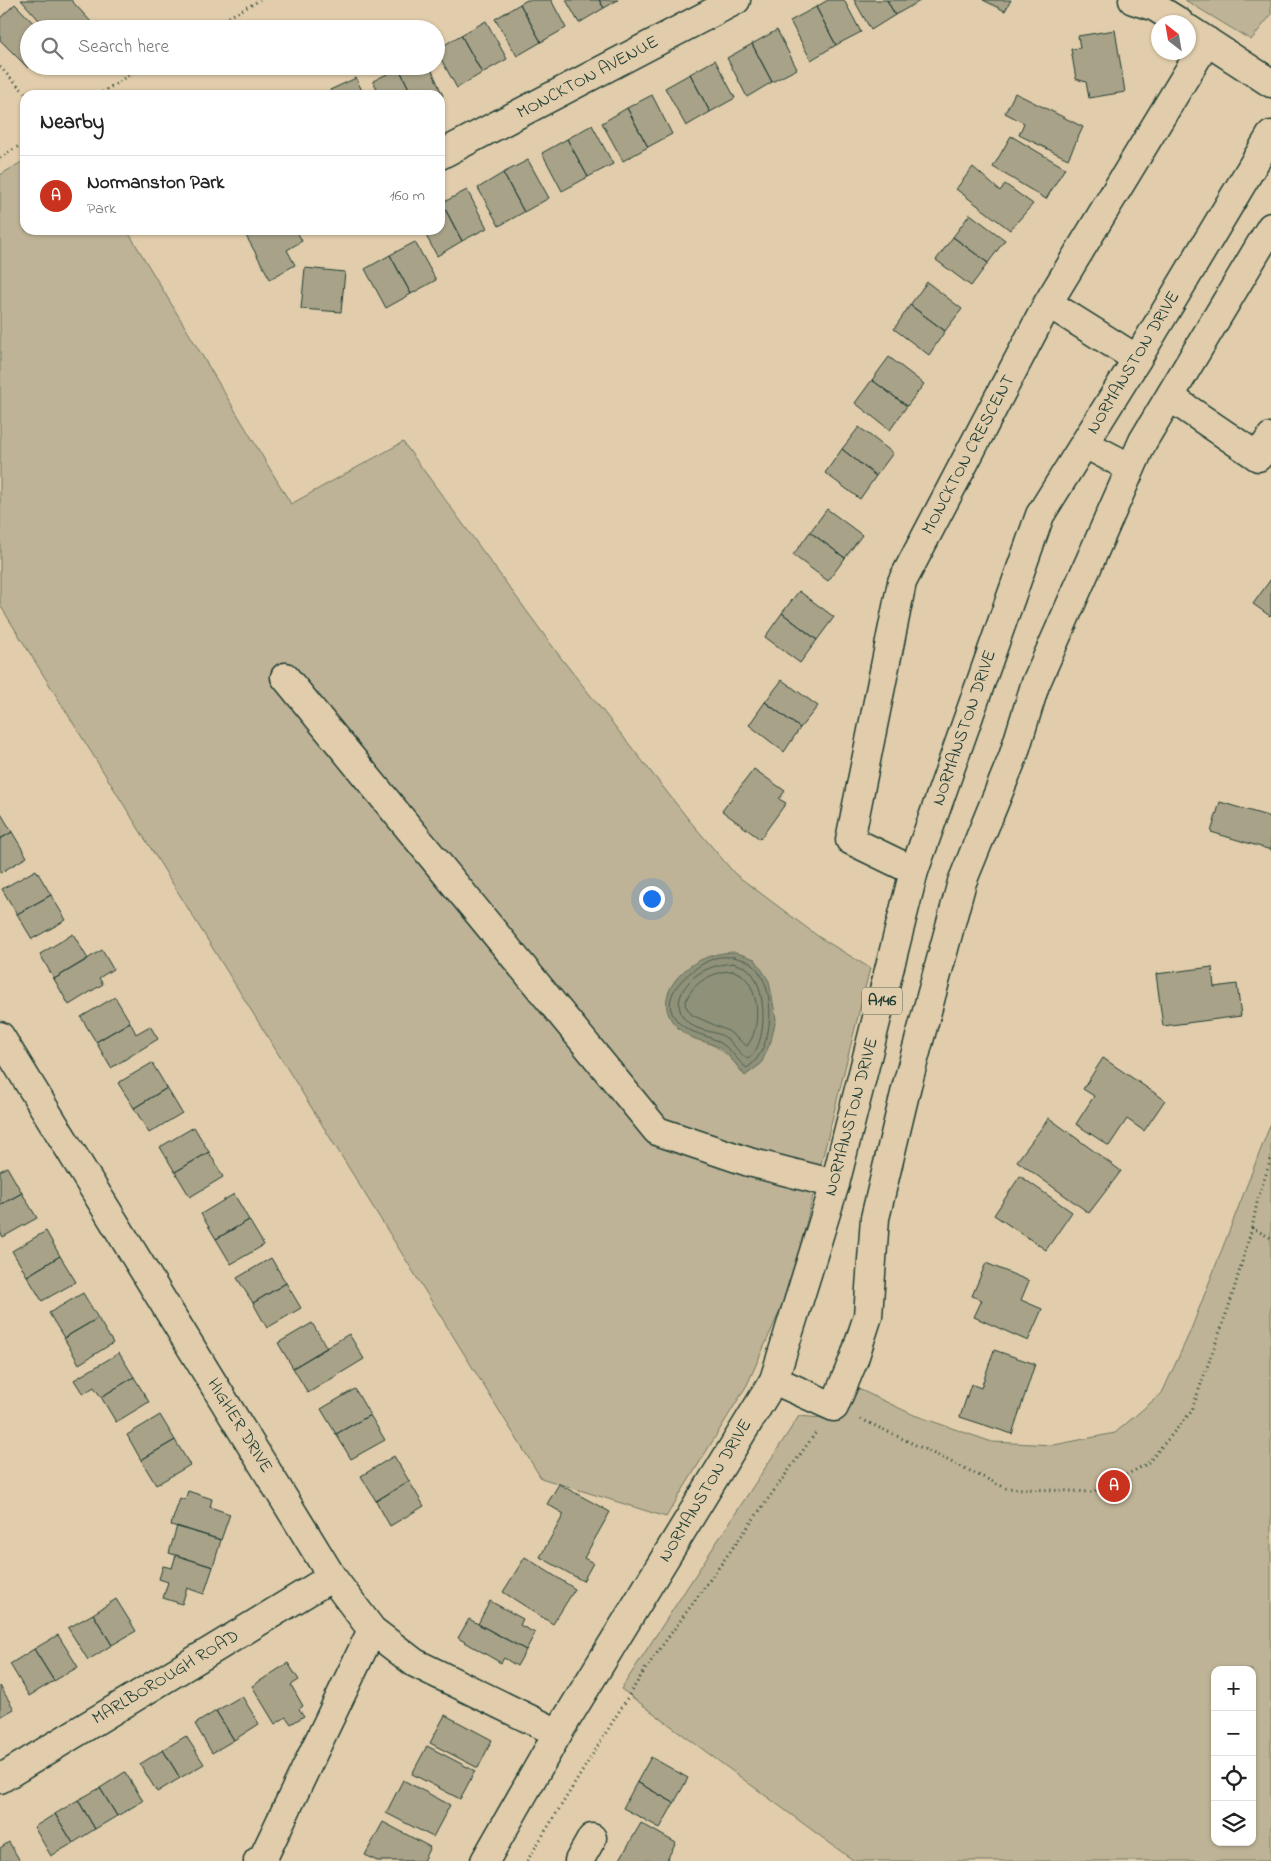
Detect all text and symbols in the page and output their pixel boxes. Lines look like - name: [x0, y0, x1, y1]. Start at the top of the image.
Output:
- north arrow: [1151, 15, 1196, 60]
- search box: [20, 20, 445, 75]
- street label: MONCKTON AVENUE: [512, 30, 664, 126]
- icon: search: [38, 34, 66, 62]
- text: Search here: [78, 34, 169, 61]
- text: Nearby: [40, 108, 104, 138]
- text: Normanston Park: [87, 170, 224, 197]
- text: A: [51, 184, 61, 208]
- text: 160 m: [390, 184, 425, 208]
- text: Park: [87, 197, 116, 221]
- street label: NORMANSTON DRIVE: [1081, 286, 1187, 440]
- street label: MONCKTON CRESCENT: [916, 370, 1022, 540]
- street label: NORMANSTON DRIVE: [926, 647, 1004, 809]
- your location: [639, 886, 665, 912]
- road number: A146: [862, 988, 902, 1014]
- street label: NORMANSTON DRIVE: [818, 1035, 886, 1199]
- street label: HIGHER DRIVE: [199, 1374, 279, 1479]
- street label: NORMANSTON DRIVE: [653, 1414, 759, 1568]
- pin: A: [1098, 1467, 1130, 1505]
- street label: MARLBOROUGH ROAD: [88, 1624, 244, 1732]
- map controls: [1211, 1666, 1256, 1846]
- button: +: [1211, 1666, 1256, 1711]
- button: −: [1211, 1711, 1256, 1756]
- button: locate: [1211, 1756, 1256, 1801]
- button: layers: [1211, 1801, 1256, 1846]

